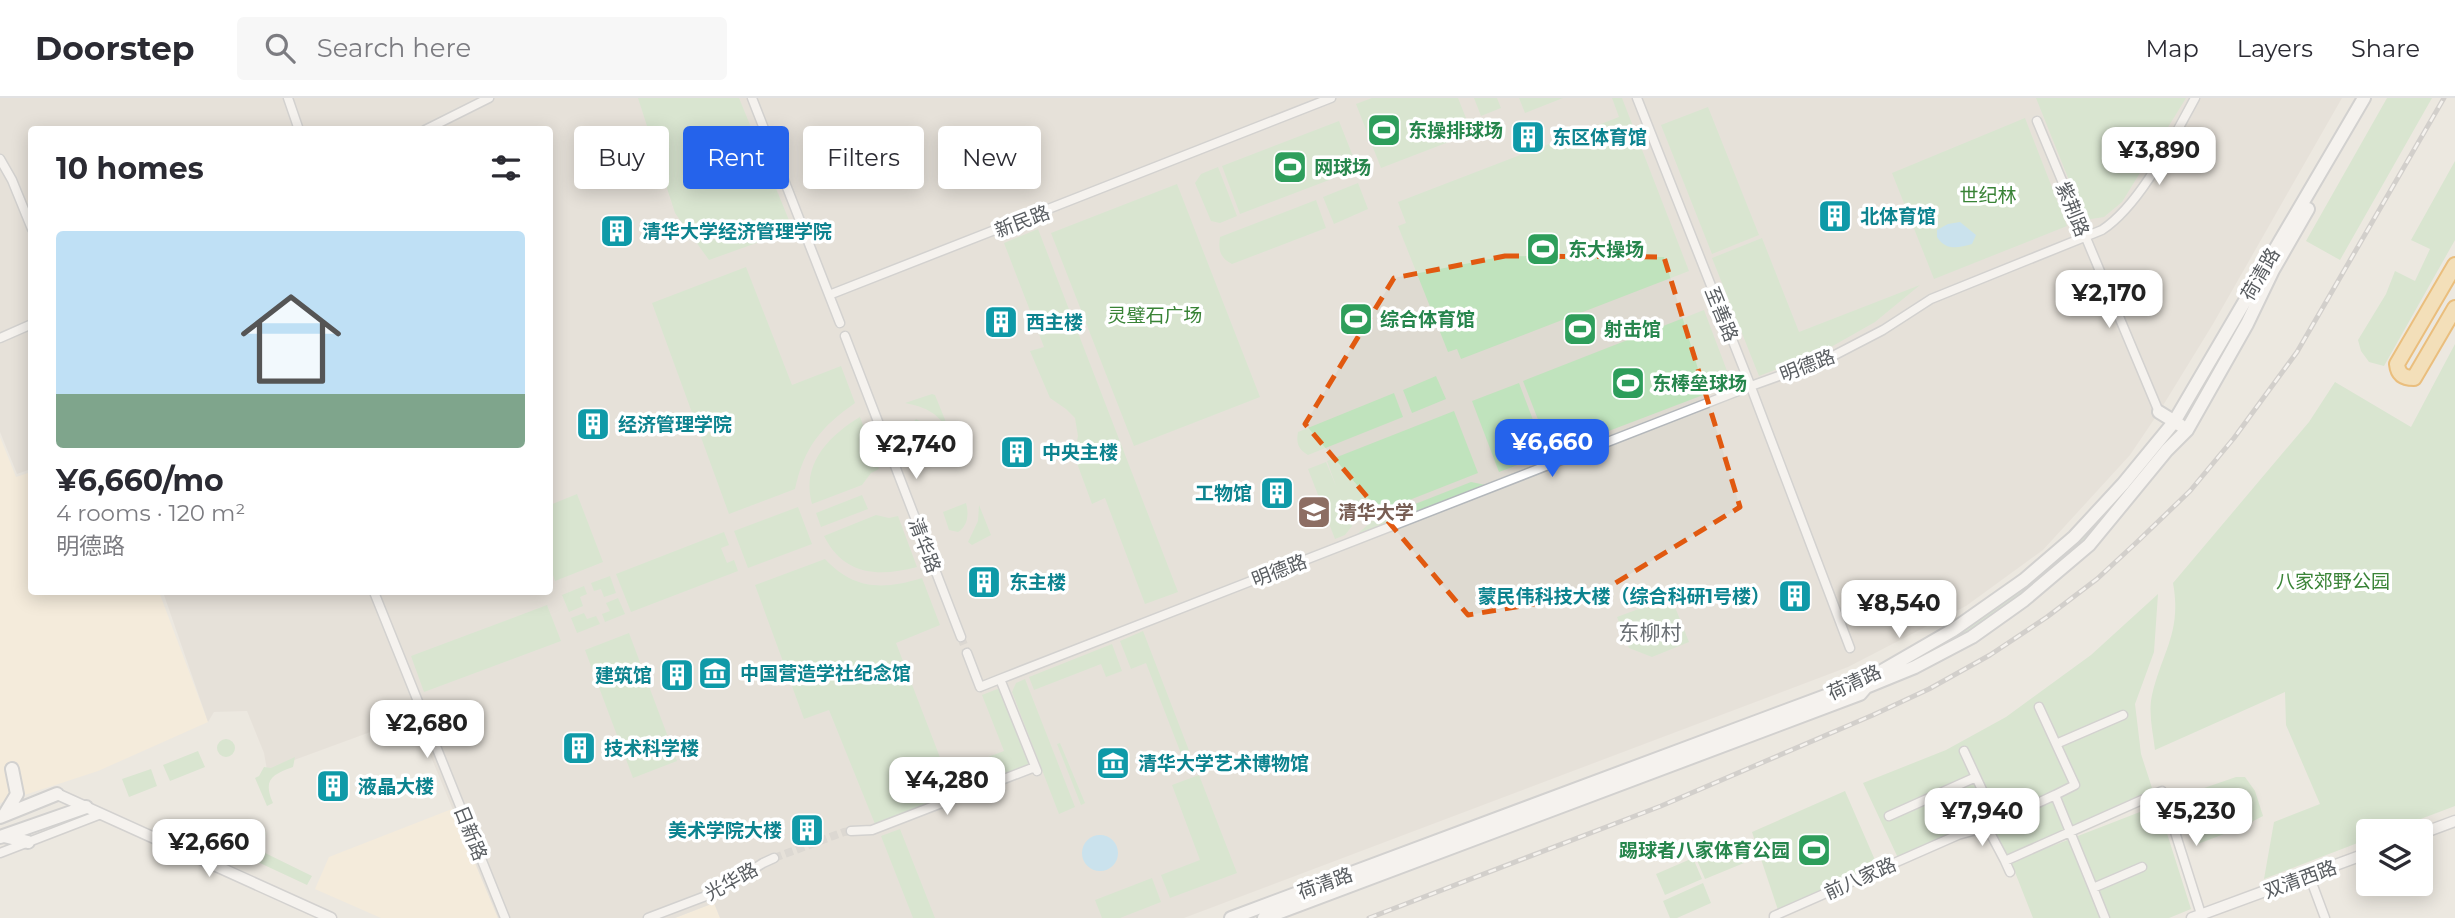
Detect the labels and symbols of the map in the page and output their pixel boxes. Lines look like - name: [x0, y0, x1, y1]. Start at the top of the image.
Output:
- sports icon: 东操排球场: [1365, 111, 1403, 149]
- building icon: 东区体育馆: [1509, 118, 1547, 156]
- place label: 东操排球场: [1408, 119, 1503, 142]
- place label: 东区体育馆: [1552, 126, 1647, 149]
- pin: ¥3,890: [2102, 127, 2216, 187]
- sports icon: 网球场: [1271, 148, 1309, 186]
- place label: 网球场: [1314, 156, 1371, 179]
- street label: 紫荆路: [2051, 178, 2094, 240]
- park label: 世纪林: [1959, 184, 2017, 207]
- building icon: 北体育馆: [1816, 197, 1854, 235]
- street label: 新民路: [991, 201, 1053, 242]
- place label: 北体育馆: [1860, 205, 1936, 228]
- building icon: 清华大学经济管理学院: [598, 212, 636, 250]
- place label: 清华大学经济管理学院: [642, 220, 832, 243]
- sports icon: 东大操场: [1524, 230, 1562, 268]
- place label: 东大操场: [1568, 238, 1644, 261]
- street label: 荷清路: [2236, 244, 2285, 305]
- pin: ¥2,170: [2052, 271, 2166, 330]
- street label: 至善路: [1700, 283, 1743, 345]
- sports icon: 综合体育馆: [1337, 300, 1375, 338]
- building icon: 西主楼: [982, 303, 1020, 341]
- park label: 灵璧石广场: [1107, 304, 1203, 327]
- place label: 综合体育馆: [1380, 308, 1475, 331]
- sports icon: 射击馆: [1561, 310, 1599, 348]
- place label: 西主楼: [1026, 311, 1083, 334]
- place label: 射击馆: [1604, 318, 1661, 341]
- street label: 明德路: [1776, 345, 1838, 386]
- sports icon: 东棒垒球场: [1609, 364, 1647, 402]
- place label: 东棒垒球场: [1652, 372, 1747, 395]
- building icon: 经济管理学院: [574, 405, 612, 443]
- place label: 经济管理学院: [618, 413, 732, 436]
- pin: ¥6,660: [1495, 420, 1609, 479]
- pin: ¥2,740: [859, 422, 973, 481]
- building icon: 中央主楼: [998, 433, 1036, 471]
- place label: 中央主楼: [1042, 441, 1118, 464]
- building icon: 工物馆: [1258, 474, 1296, 512]
- place label: 工物馆: [1195, 482, 1252, 505]
- school or university icon: 清华大学: [1295, 493, 1333, 531]
- place label: 清华大学: [1338, 501, 1414, 524]
- street label: 清华路: [904, 514, 945, 576]
- street label: 明德路: [1248, 550, 1310, 591]
- building icon: 东主楼: [965, 563, 1003, 601]
- park label: 八家郊野公园: [2276, 570, 2390, 593]
- place label: 东主楼: [1009, 571, 1066, 594]
- building icon: 蒙民伟科技大楼（综合科研1号楼）: [1776, 577, 1814, 615]
- pin: ¥8,540: [1842, 580, 1956, 640]
- place label: 蒙民伟科技大楼（综合科研1号楼）: [1478, 585, 1770, 608]
- district label: 东柳村: [1619, 620, 1682, 645]
- museum icon: 中国营造学社纪念馆: [696, 654, 734, 692]
- building icon: 建筑馆: [658, 656, 696, 694]
- street label: 荷清路: [1824, 660, 1885, 705]
- place label: 中国营造学社纪念馆: [740, 662, 911, 685]
- place label: 建筑馆: [595, 664, 652, 687]
- pin: ¥2,680: [370, 700, 484, 760]
- building icon: 技术科学楼: [560, 729, 598, 767]
- place label: 技术科学楼: [604, 737, 699, 760]
- museum icon: 清华大学艺术博物馆: [1094, 744, 1132, 782]
- place label: 清华大学艺术博物馆: [1138, 752, 1309, 775]
- pin: ¥4,280: [890, 758, 1004, 817]
- building icon: 液晶大楼: [314, 767, 352, 805]
- place label: 液晶大楼: [358, 775, 434, 798]
- pin: ¥7,940: [1925, 788, 2039, 848]
- pin: ¥5,230: [2139, 788, 2253, 848]
- street label: 日新路: [449, 802, 492, 864]
- building icon: 美术学院大楼: [788, 811, 826, 849]
- place label: 美术学院大楼: [668, 819, 782, 842]
- pin: ¥2,660: [152, 820, 266, 879]
- sports icon: 踢球者八家体育公园: [1795, 831, 1833, 869]
- place label: 踢球者八家体育公园: [1619, 839, 1790, 862]
- street label: 前八家路: [1821, 852, 1900, 904]
- street label: 双清西路: [2261, 856, 2340, 903]
- street label: 光华路: [701, 858, 762, 905]
- street label: 荷清路: [1294, 863, 1356, 904]

